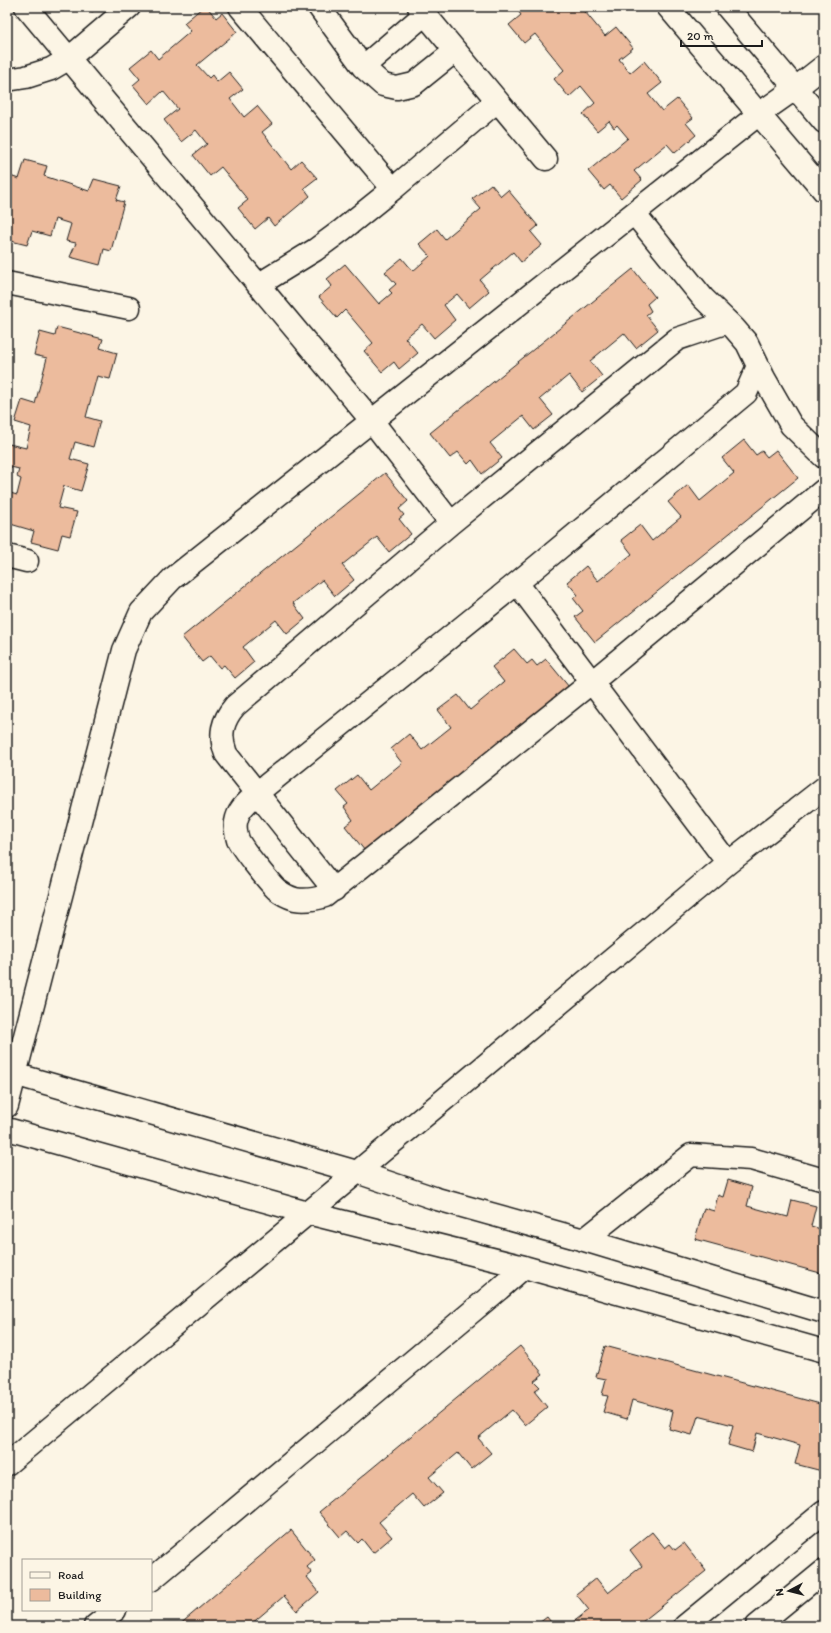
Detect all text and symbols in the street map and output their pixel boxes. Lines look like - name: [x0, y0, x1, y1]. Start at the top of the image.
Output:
- scale bar: [681, 22, 762, 48]
- text: 20 m: [687, 29, 714, 43]
- legend: [22, 1559, 152, 1611]
- text: Road: [58, 1568, 84, 1582]
- north arrow: [769, 1571, 809, 1611]
- text: Building: [58, 1588, 102, 1602]
- text: N: [773, 1588, 786, 1597]

